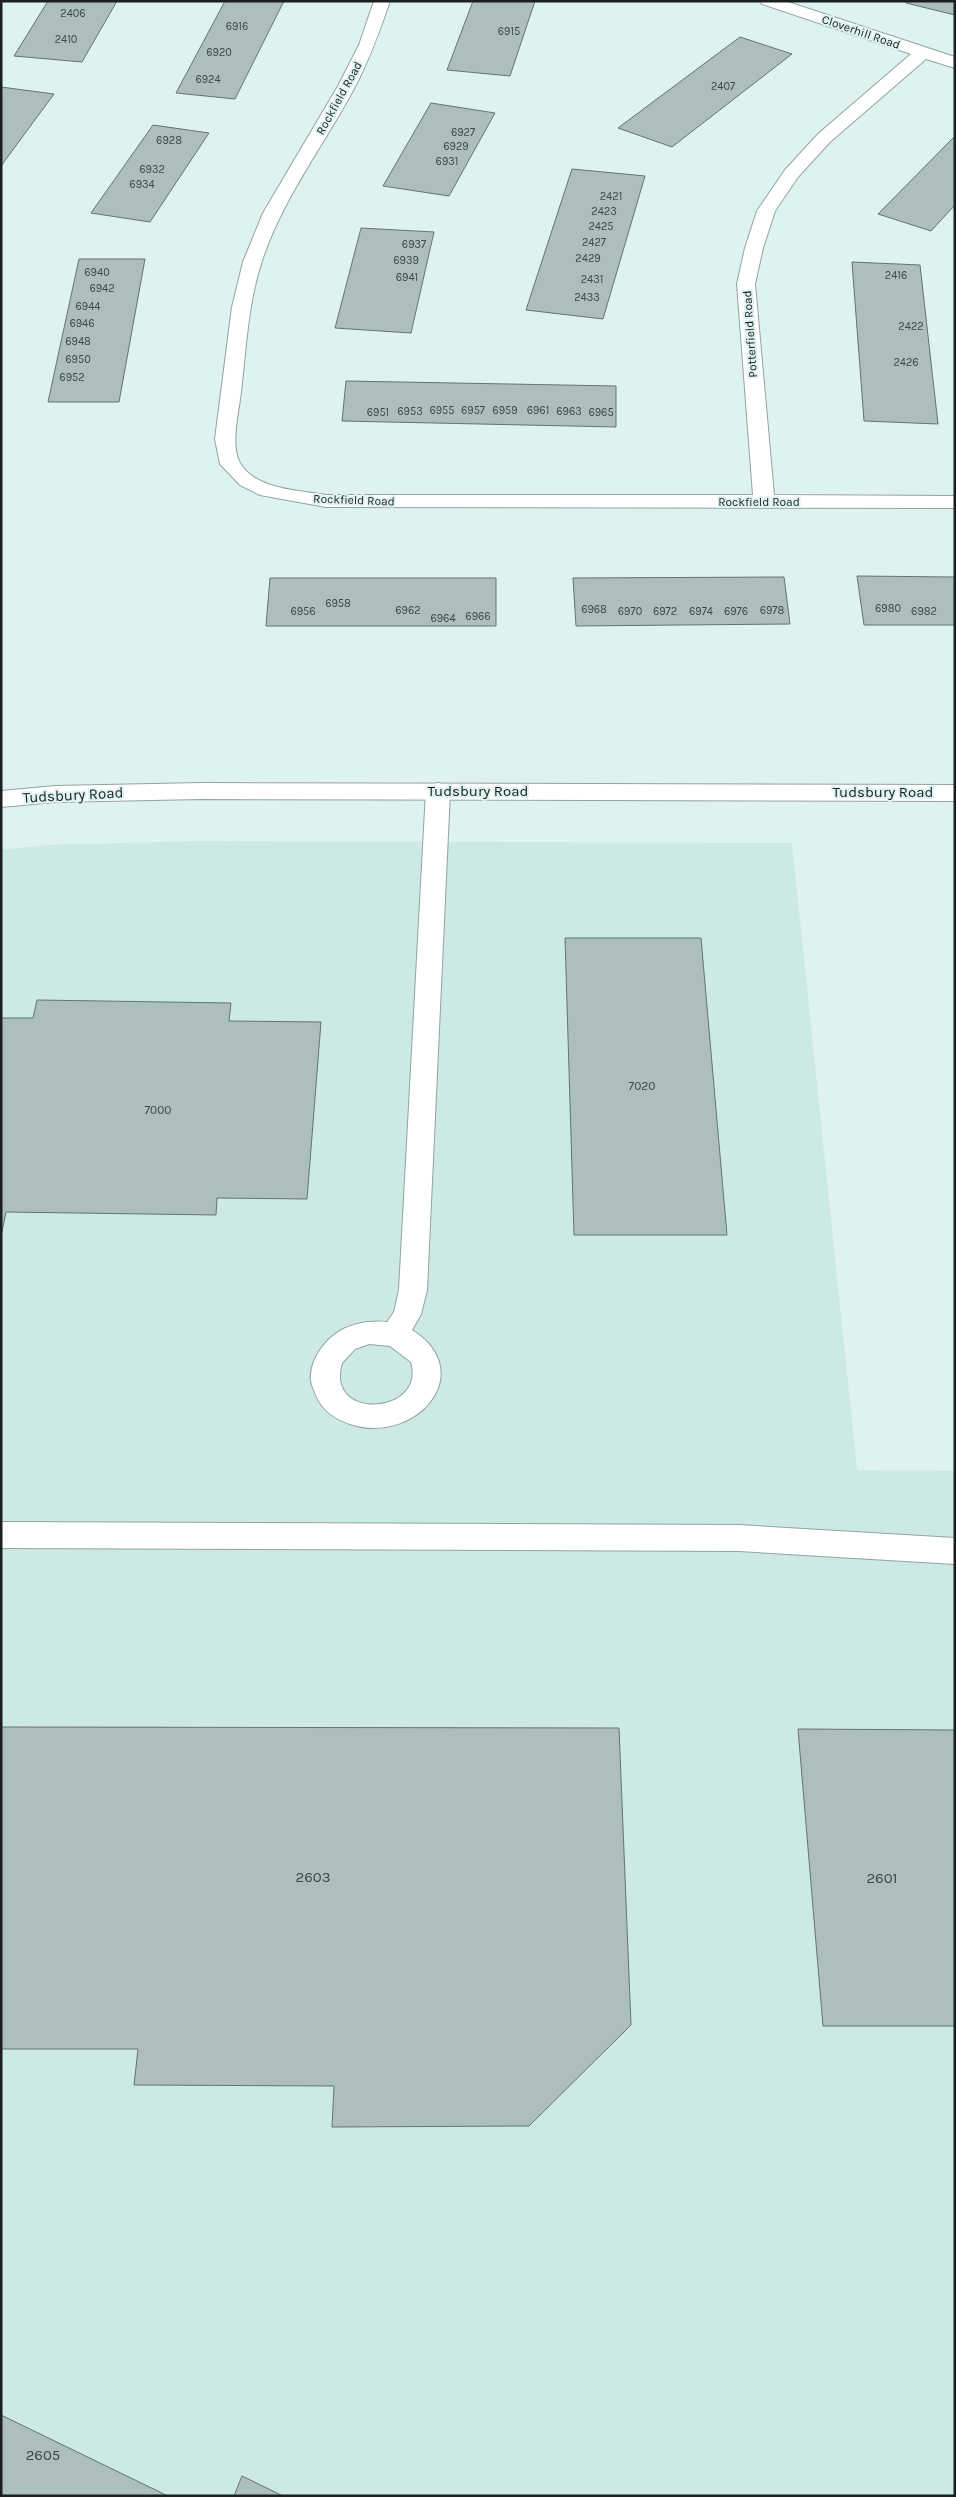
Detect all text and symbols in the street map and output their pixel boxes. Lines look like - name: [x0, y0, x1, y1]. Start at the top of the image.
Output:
- house number: 2406: [60, 7, 86, 20]
- street label: Cloverhill Road: [820, 12, 902, 52]
- house number: 6916: [226, 20, 248, 33]
- house number: 6915: [498, 25, 520, 38]
- house number: 2410: [55, 33, 77, 46]
- house number: 6920: [206, 46, 232, 59]
- street label: Rockfield Road: [313, 59, 365, 137]
- house number: 6924: [195, 73, 221, 86]
- house number: 2407: [711, 80, 735, 93]
- house number: 6927: [451, 126, 475, 139]
- house number: 6928: [156, 134, 182, 147]
- house number: 6929: [443, 140, 469, 153]
- house number: 6931: [436, 155, 458, 168]
- house number: 6932: [139, 163, 165, 176]
- house number: 6934: [129, 178, 155, 191]
- house number: 2421: [600, 190, 622, 203]
- house number: 2423: [591, 205, 617, 218]
- house number: 2425: [588, 220, 614, 233]
- house number: 2427: [582, 236, 606, 249]
- house number: 6937: [402, 238, 426, 251]
- house number: 2429: [575, 252, 601, 265]
- house number: 6939: [393, 254, 419, 267]
- house number: 6940: [84, 266, 110, 279]
- house number: 2416: [885, 269, 907, 282]
- house number: 6941: [396, 271, 418, 284]
- house number: 2431: [581, 273, 603, 286]
- house number: 6942: [89, 282, 115, 295]
- street label: Potterfield Road: [740, 290, 760, 378]
- house number: 2433: [574, 291, 600, 304]
- house number: 6944: [76, 300, 100, 313]
- house number: 6946: [69, 317, 95, 330]
- house number: 2422: [898, 320, 924, 333]
- house number: 6948: [65, 335, 91, 348]
- house number: 6950: [65, 353, 91, 366]
- house number: 2426: [893, 356, 919, 369]
- house number: 6952: [59, 371, 85, 384]
- house number: 6955: [429, 404, 455, 417]
- house number: 6957: [461, 404, 485, 417]
- house number: 6959: [492, 404, 518, 417]
- house number: 6961: [527, 404, 549, 417]
- house number: 6953: [397, 405, 423, 418]
- house number: 6963: [556, 405, 582, 418]
- house number: 6951: [367, 406, 389, 419]
- house number: 6965: [588, 406, 614, 419]
- street label: Rockfield Road: [313, 492, 395, 508]
- street label: Rockfield Road: [718, 495, 800, 509]
- house number: 6958: [325, 597, 351, 610]
- house number: 6980: [875, 602, 901, 615]
- house number: 6968: [581, 603, 607, 616]
- house number: 6962: [395, 604, 421, 617]
- house number: 6978: [760, 604, 785, 617]
- house number: 6956: [290, 605, 316, 618]
- house number: 6970: [618, 605, 642, 618]
- house number: 6972: [653, 605, 677, 618]
- house number: 6974: [689, 605, 713, 618]
- house number: 6976: [724, 605, 748, 618]
- house number: 6982: [911, 605, 937, 618]
- house number: 6966: [465, 610, 491, 623]
- house number: 6964: [430, 612, 456, 625]
- street label: Tudsbury Road: [428, 782, 528, 800]
- street label: Tudsbury Road: [22, 783, 124, 807]
- street label: Tudsbury Road: [833, 783, 933, 801]
- house number: 7020: [629, 1079, 655, 1093]
- house number: 7000: [144, 1103, 172, 1117]
- house number: 2603: [295, 1868, 331, 1886]
- house number: 2601: [866, 1869, 898, 1887]
- house number: 2605: [26, 2446, 60, 2464]

